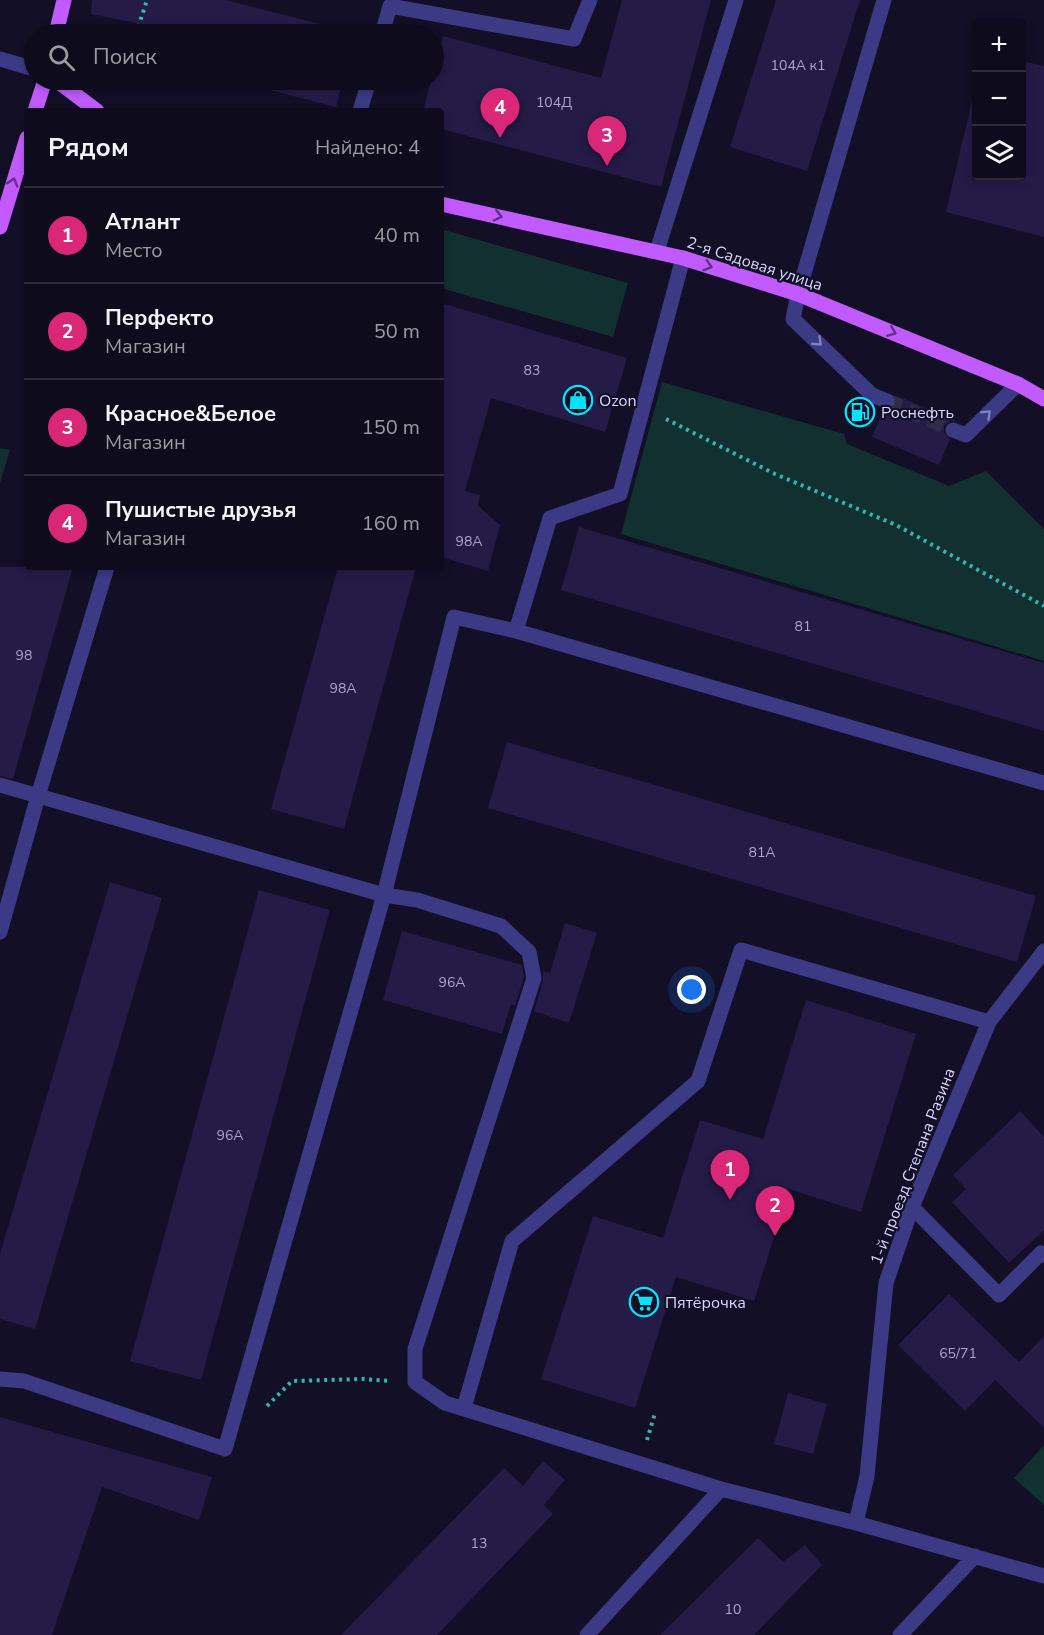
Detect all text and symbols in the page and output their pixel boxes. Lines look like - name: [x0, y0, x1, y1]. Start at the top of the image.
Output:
- map controls: [972, 18, 1026, 180]
- button: +: [972, 18, 1026, 72]
- search box: [24, 24, 444, 90]
- icon: search: [45, 41, 78, 74]
- text: Поиск: [93, 42, 157, 72]
- house number: 104А к1: [771, 56, 825, 75]
- button: −: [972, 72, 1026, 126]
- pin: 4: [480, 88, 520, 138]
- house number: 104Д: [536, 93, 572, 112]
- pin: 3: [588, 116, 626, 166]
- button: layers: [972, 126, 1026, 180]
- text: Рядом: [48, 130, 129, 165]
- text: Найдено: 4: [315, 134, 420, 161]
- one-way arrow: [6, 177, 19, 188]
- text: Атлант: [105, 207, 180, 237]
- one-way arrow: [493, 209, 503, 222]
- text: 1: [62, 222, 74, 249]
- text: 40 m: [374, 222, 420, 249]
- street label: 2-я Садовая улица: [684, 232, 825, 296]
- text: Место: [105, 237, 163, 264]
- one-way arrow: [702, 259, 713, 271]
- text: Перфекто: [105, 303, 214, 333]
- text: 2: [62, 318, 74, 345]
- text: 50 m: [374, 318, 420, 345]
- one-way arrow: [885, 325, 896, 337]
- text: Магазин: [105, 333, 186, 360]
- one-way arrow: [811, 335, 821, 346]
- house number: 83: [524, 361, 540, 380]
- shop icon: Ozon: [562, 384, 594, 416]
- place label: Ozon: [599, 390, 637, 412]
- fuel station icon: Роснефть: [844, 396, 876, 428]
- text: Красное&Белое: [105, 399, 276, 429]
- place label: Роснефть: [881, 402, 954, 424]
- one-way arrow: [981, 410, 991, 421]
- text: 3: [62, 414, 74, 441]
- text: 150 m: [362, 414, 420, 441]
- text: Магазин: [105, 429, 186, 456]
- text: Пушистые друзья: [105, 495, 297, 525]
- text: 4: [62, 510, 74, 537]
- text: 160 m: [362, 510, 420, 537]
- text: Магазин: [105, 525, 186, 552]
- house number: 98А: [455, 532, 483, 551]
- house number: 81: [795, 617, 811, 636]
- house number: 98: [16, 646, 32, 665]
- house number: 98А: [329, 679, 357, 698]
- house number: 81А: [748, 843, 776, 862]
- house number: 96А: [438, 973, 466, 992]
- your location: [677, 975, 706, 1004]
- street label: 1-й проезд Степана Разина: [865, 1065, 961, 1268]
- house number: 96А: [216, 1126, 244, 1145]
- pin: 1: [710, 1150, 750, 1200]
- pin: 2: [756, 1186, 794, 1236]
- supermarket icon: Пятёрочка: [628, 1286, 660, 1318]
- place label: Пятёрочка: [665, 1292, 746, 1314]
- house number: 65/71: [939, 1344, 977, 1363]
- house number: 13: [471, 1534, 487, 1553]
- house number: 10: [725, 1600, 741, 1619]

